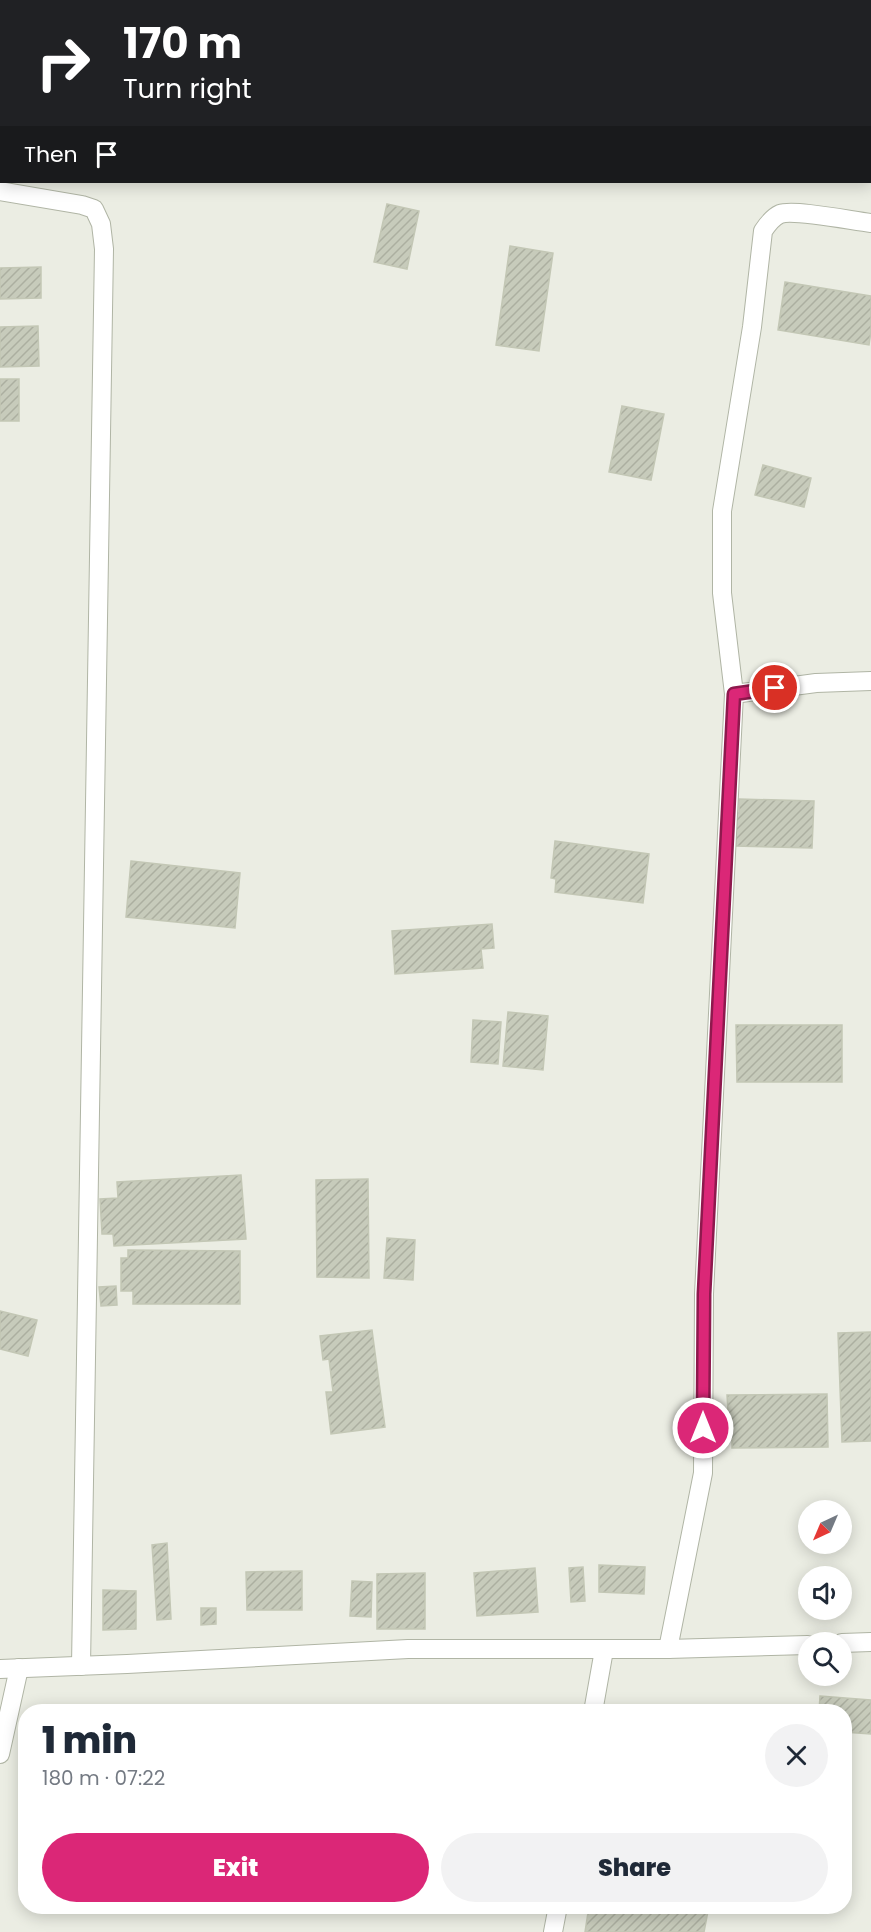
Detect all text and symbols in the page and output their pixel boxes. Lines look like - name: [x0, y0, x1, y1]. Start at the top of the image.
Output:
- text: 170 m: [123, 14, 242, 73]
- icon: right: [24, 24, 102, 102]
- text: Turn right: [123, 70, 252, 107]
- icon: arrive: [90, 138, 123, 171]
- text: Then: [24, 139, 78, 170]
- pin: [749, 662, 800, 713]
- icon: arrive: [758, 671, 791, 704]
- position arrow: [671, 1396, 735, 1460]
- north arrow: [798, 1500, 852, 1554]
- map controls: [798, 1500, 852, 1686]
- button: sound: [798, 1566, 852, 1620]
- button: search: [798, 1632, 852, 1686]
- text: 1 min: [42, 1715, 137, 1766]
- button: close: [765, 1724, 828, 1787]
- text: 180 m · 07:22: [42, 1764, 165, 1792]
- button: Exit: [42, 1833, 429, 1902]
- button: Share: [441, 1833, 828, 1902]

